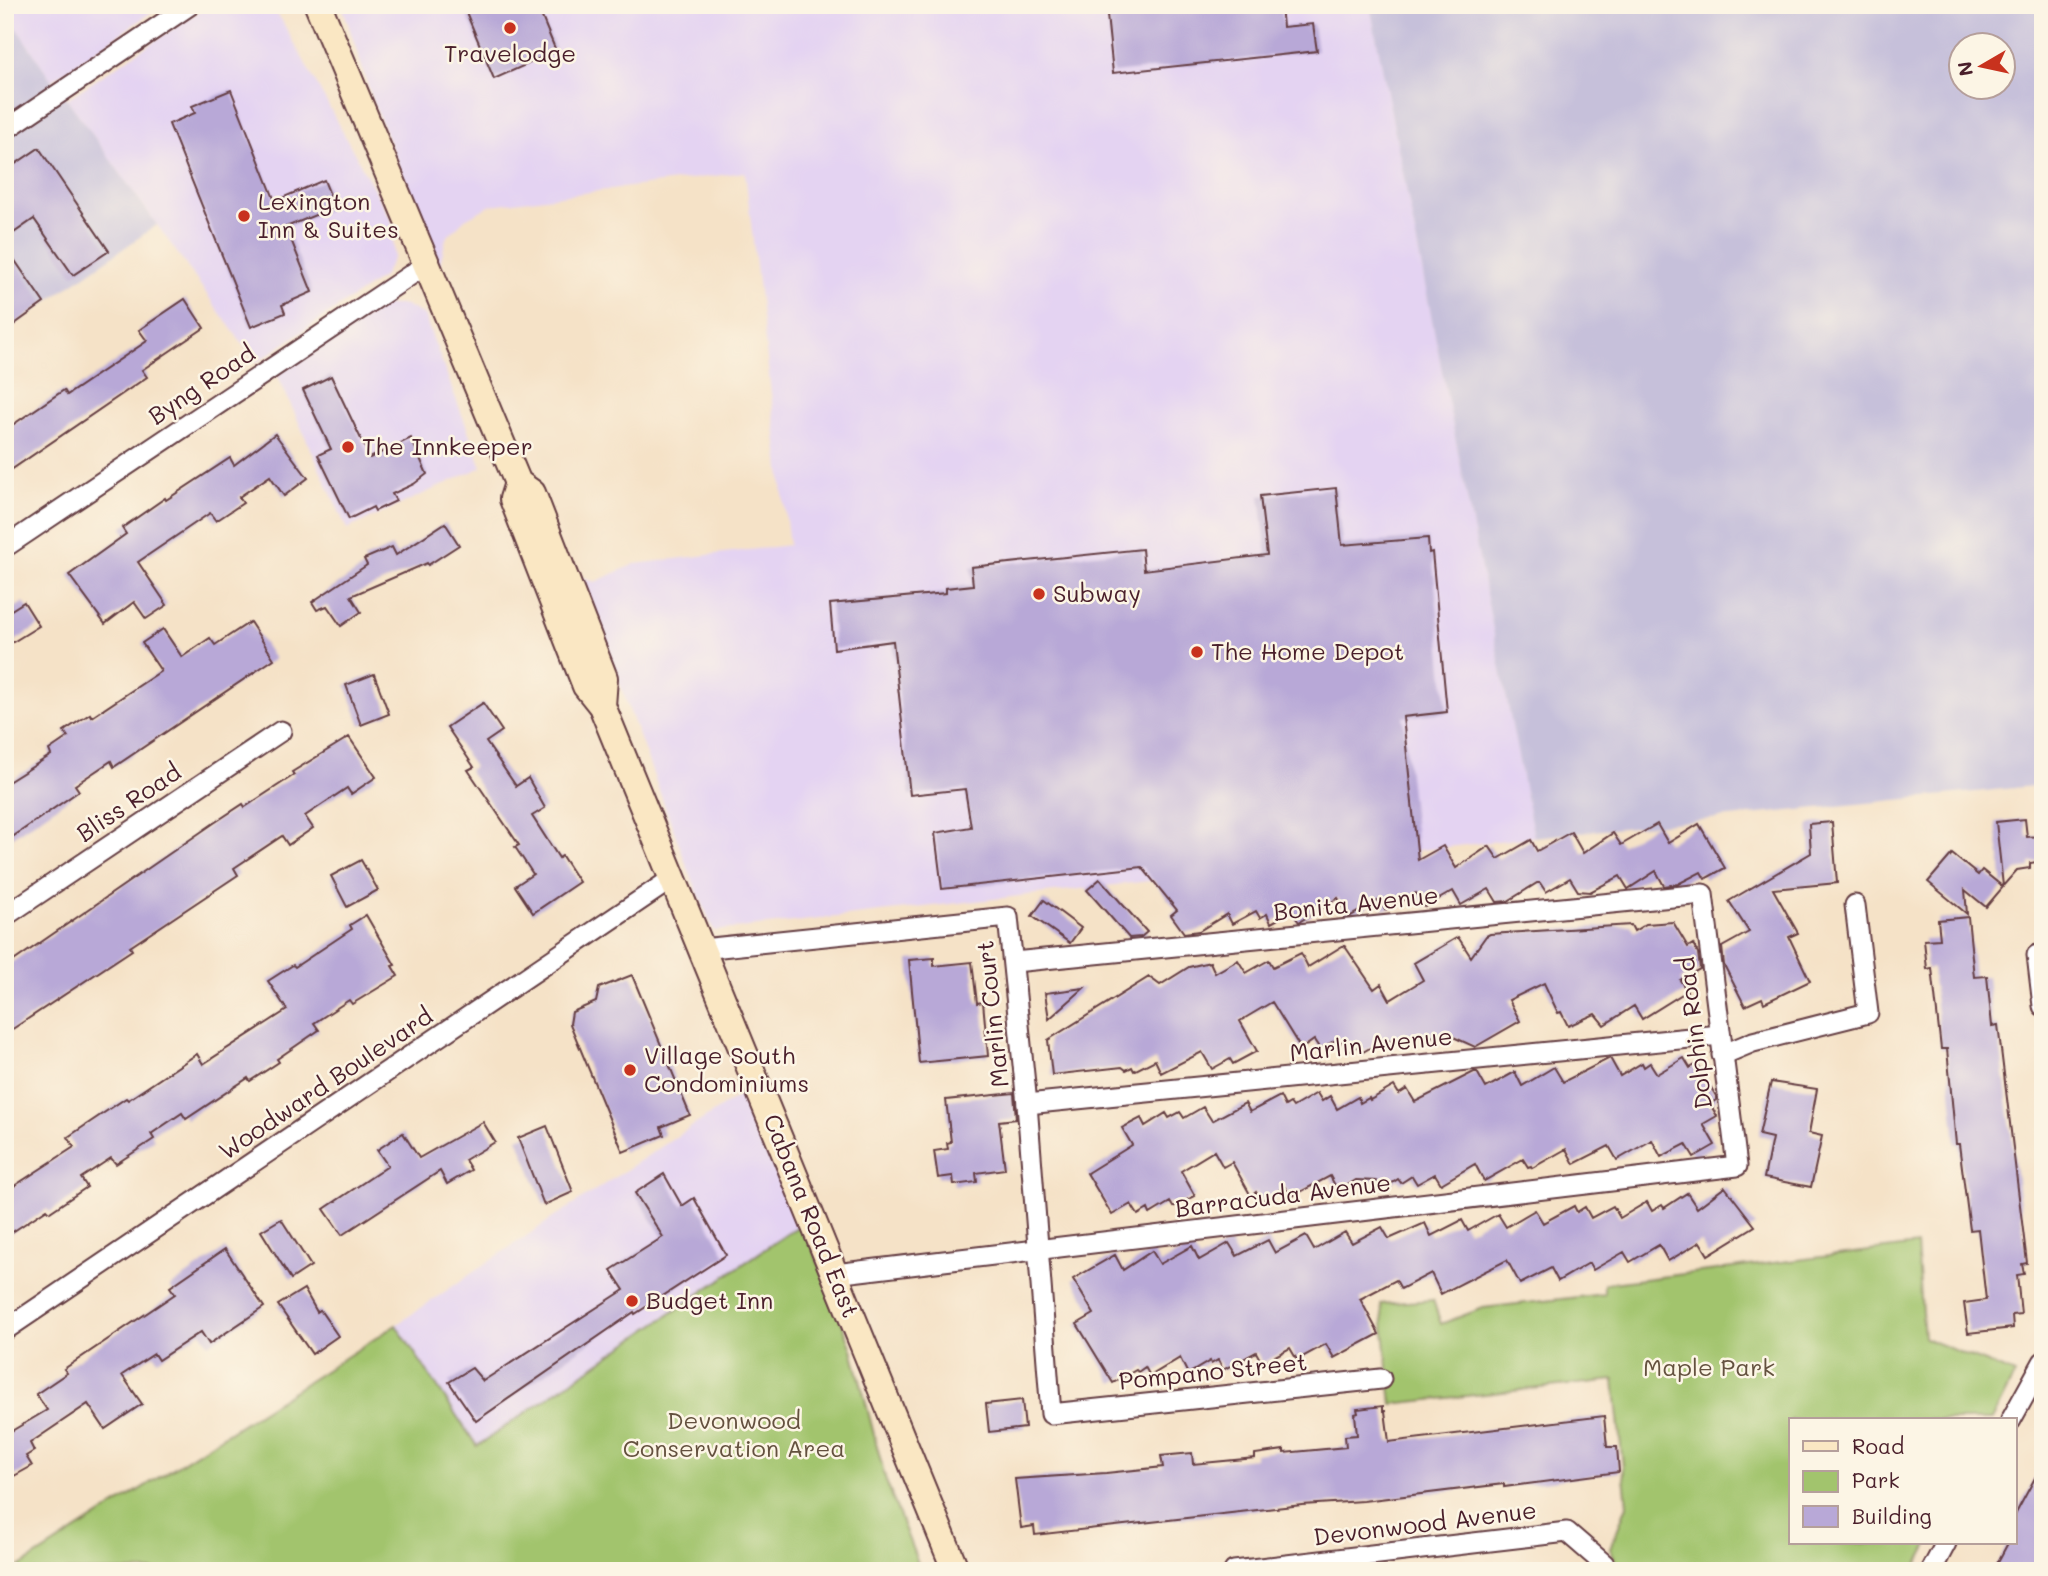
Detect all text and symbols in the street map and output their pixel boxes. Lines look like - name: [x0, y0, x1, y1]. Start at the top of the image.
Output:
- marker: Travelodge: [502, 20, 518, 36]
- north arrow: [1946, 32, 2016, 102]
- place label: Travelodge: [444, 37, 576, 68]
- text: N: [1951, 60, 1978, 78]
- place label: Lexington Inn & Suites: [258, 185, 399, 244]
- marker: Lexington Inn & Suites: [236, 208, 252, 224]
- street label: Byng Road: [142, 337, 260, 431]
- place label: The Innkeeper: [362, 430, 533, 461]
- marker: The Innkeeper: [340, 439, 356, 455]
- place label: Subway: [1053, 577, 1141, 608]
- marker: Subway: [1031, 586, 1047, 602]
- place label: The Home Depot: [1211, 635, 1404, 666]
- marker: The Home Depot: [1189, 644, 1205, 660]
- street label: Bliss Road: [70, 756, 186, 848]
- street label: Bonita Avenue: [1272, 878, 1440, 927]
- street label: Marlin Court: [968, 939, 1015, 1089]
- street label: Dolphin Road: [1669, 955, 1718, 1111]
- street label: Woodward Boulevard: [212, 1000, 438, 1166]
- street label: Marlin Avenue: [1288, 1020, 1454, 1067]
- place label: Village South Condominiums: [644, 1039, 809, 1098]
- marker: Village South Condominiums: [622, 1062, 638, 1078]
- street label: Cabana Road East: [757, 1109, 867, 1322]
- street label: Barracuda Avenue: [1173, 1166, 1392, 1223]
- place label: Budget Inn: [646, 1284, 773, 1315]
- marker: Budget Inn: [624, 1293, 640, 1309]
- street label: Pompano Street: [1117, 1345, 1309, 1396]
- park label: Maple Park: [1643, 1351, 1775, 1382]
- park label: Devonwood Conservation Area: [623, 1404, 845, 1463]
- legend: [1789, 1418, 2016, 1544]
- text: Road: [1852, 1432, 1904, 1459]
- text: Park: [1852, 1466, 1900, 1493]
- street label: Devonwood Avenue: [1311, 1493, 1538, 1552]
- text: Building: [1852, 1502, 1932, 1529]

